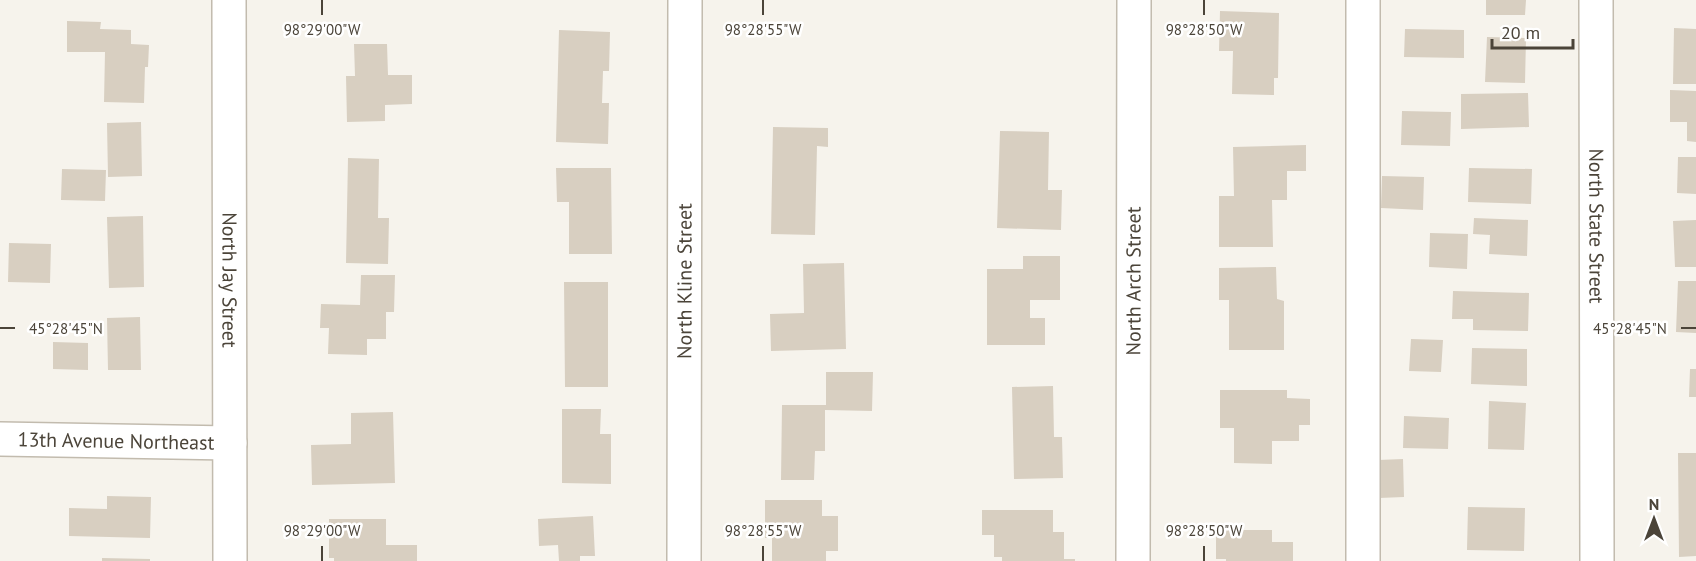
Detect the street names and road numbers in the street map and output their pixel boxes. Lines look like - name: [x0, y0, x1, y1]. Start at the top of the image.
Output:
- street label: North State Street: [1583, 148, 1610, 304]
- street label: North Kline Street: [671, 203, 698, 359]
- street label: North Arch Street: [1120, 206, 1147, 356]
- street label: North Jay Street: [216, 212, 243, 348]
- street label: 13th Avenue Northeast: [17, 426, 215, 456]

